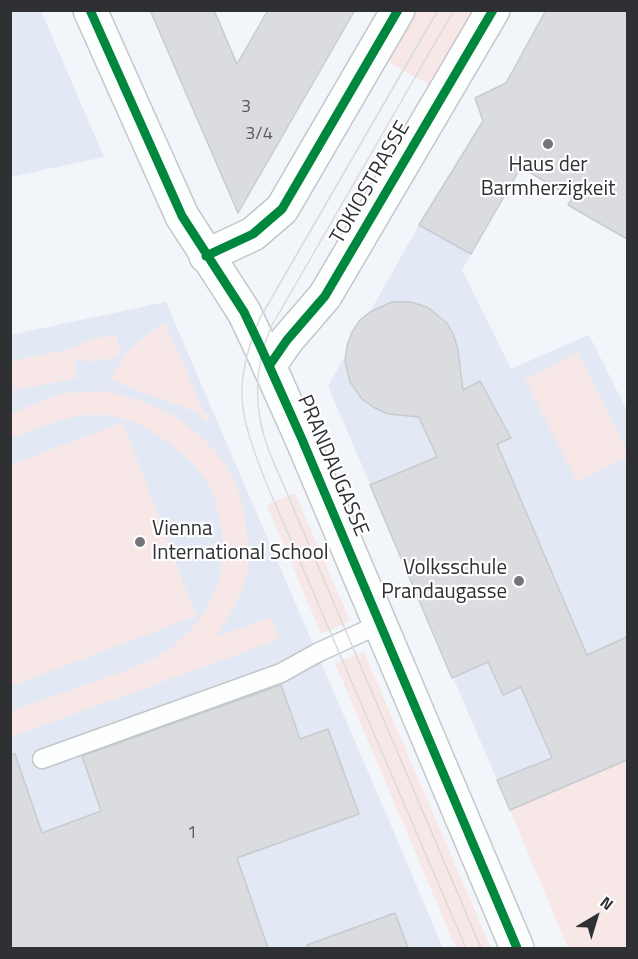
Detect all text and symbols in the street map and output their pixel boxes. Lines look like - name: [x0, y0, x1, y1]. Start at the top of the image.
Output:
- house number: 3: [241, 97, 251, 119]
- street label: TOKIOSTRASSE: [326, 117, 416, 249]
- house number: 3/4: [245, 124, 273, 146]
- marker: Haus der Barmherzigkeit: [541, 137, 555, 151]
- place label: Haus der Barmherzigkeit: [481, 153, 615, 203]
- street label: PRANDAUGASSE: [291, 392, 373, 540]
- place label: Vienna International School: [152, 517, 329, 567]
- marker: Vienna International School: [133, 535, 147, 549]
- place label: Volksschule Prandaugasse: [381, 556, 507, 606]
- marker: Volksschule Prandaugasse: [512, 574, 526, 588]
- house number: 1: [187, 823, 197, 845]
- north arrow: [566, 887, 626, 947]
- text: N: [595, 890, 619, 916]

